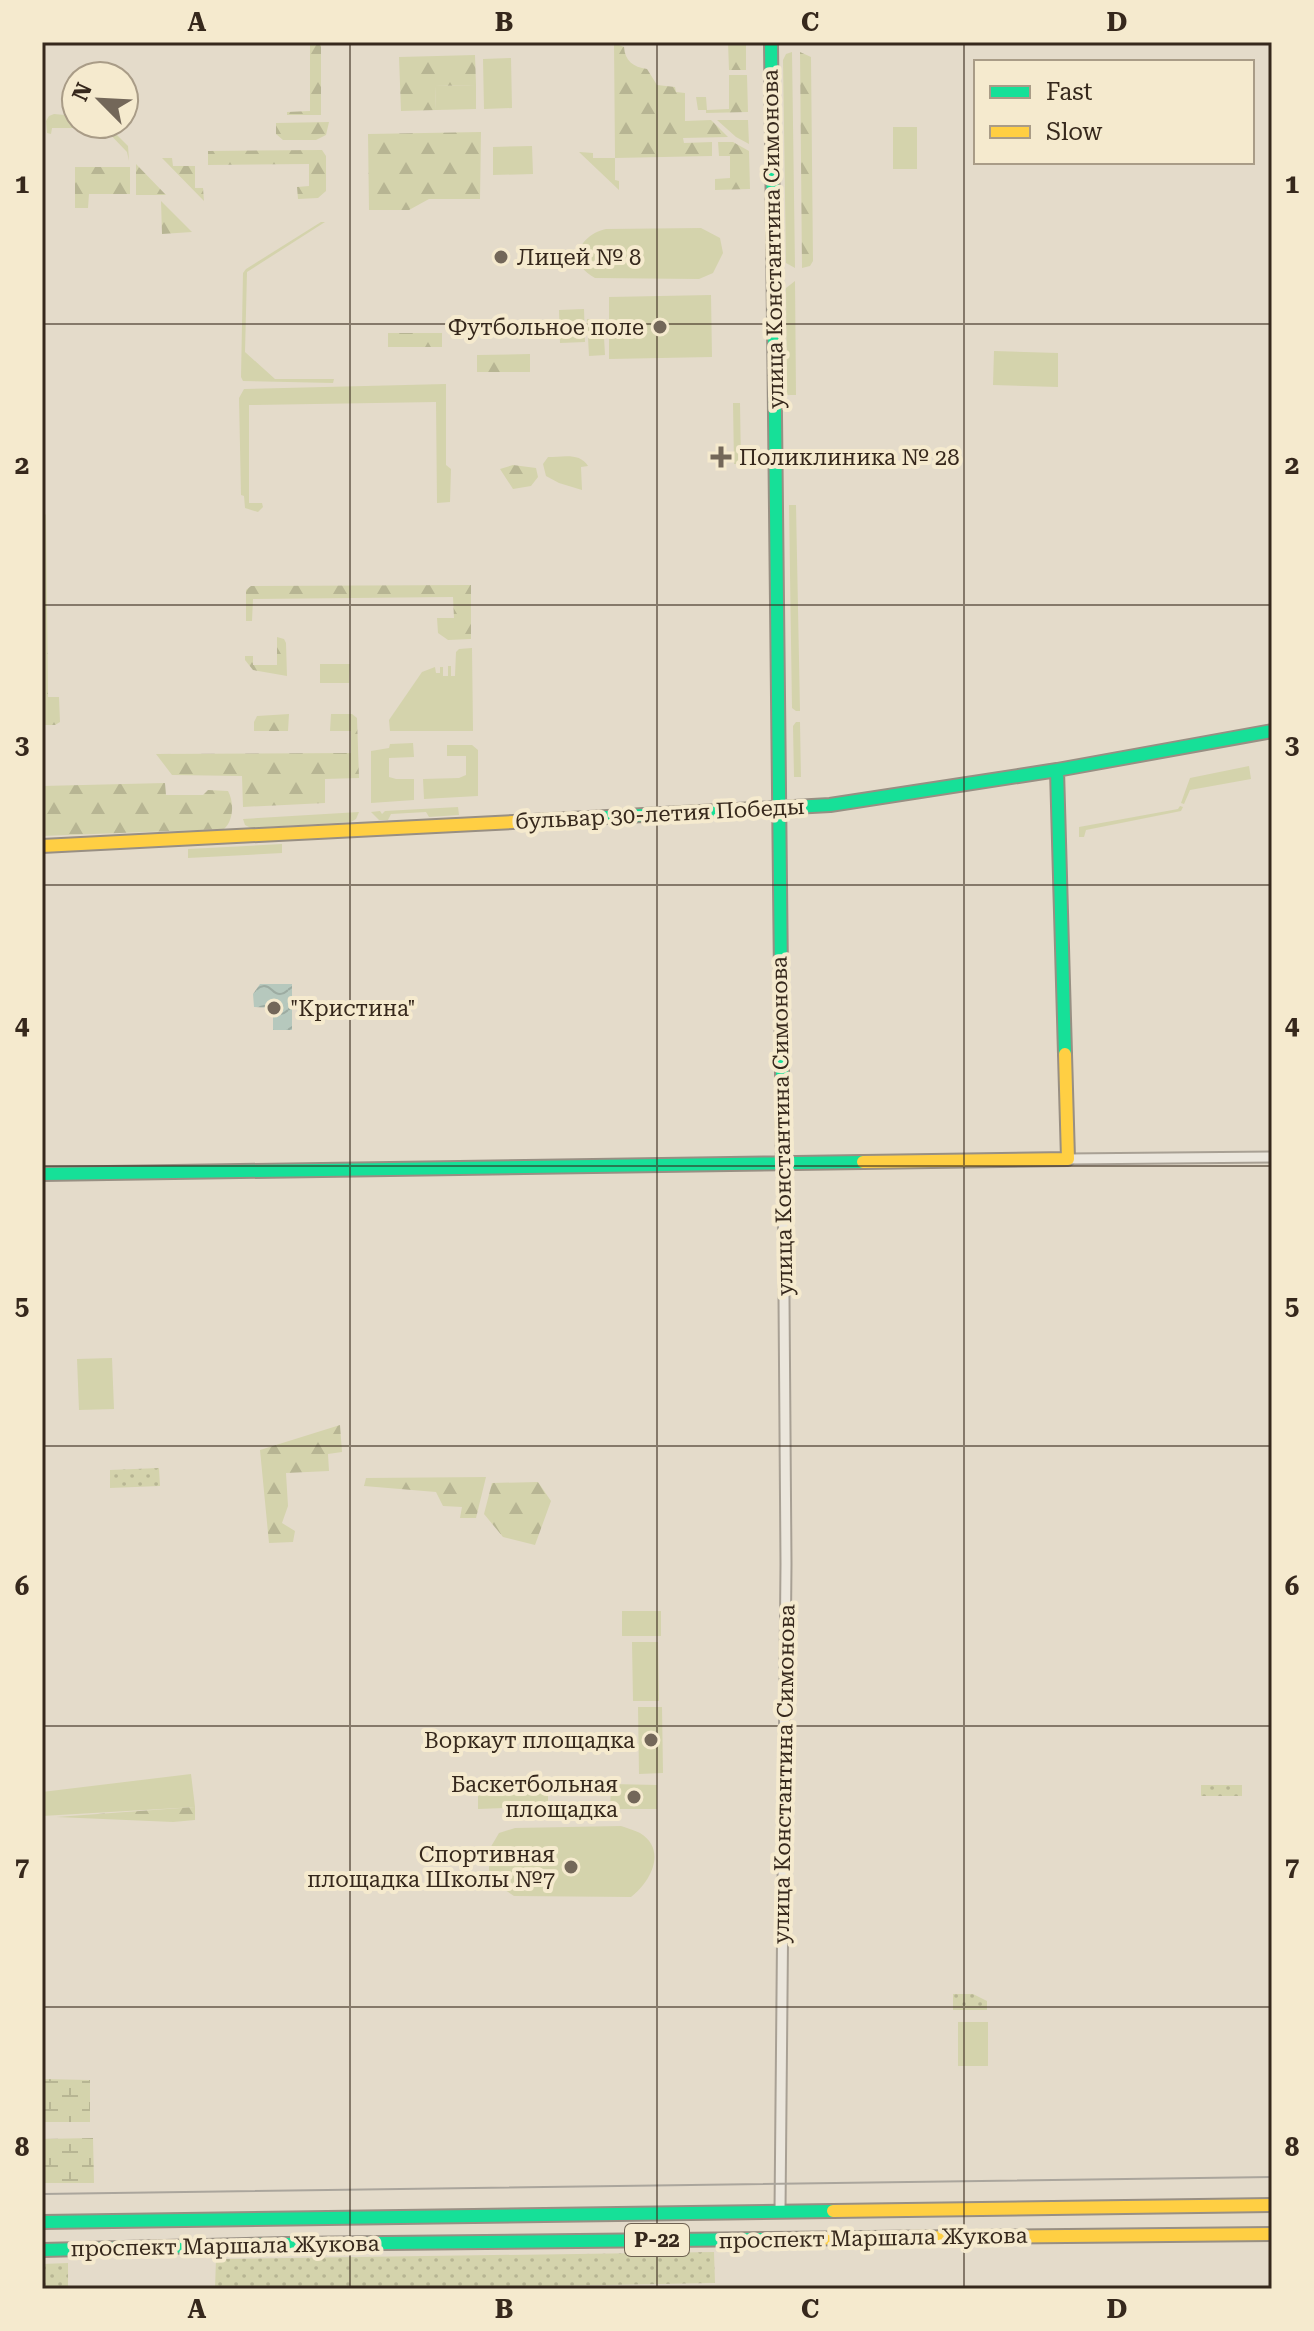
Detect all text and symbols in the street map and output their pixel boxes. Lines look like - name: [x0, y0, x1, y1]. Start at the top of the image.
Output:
- text: A: [188, 7, 207, 37]
- text: B: [495, 7, 513, 37]
- text: C: [801, 7, 819, 37]
- text: D: [1107, 7, 1127, 37]
- north arrow: [60, 60, 140, 140]
- legend: [974, 60, 1254, 164]
- street label: улица Константина Симонова: [758, 69, 788, 409]
- text: Fast: [1046, 78, 1093, 106]
- text: N: [67, 79, 97, 105]
- text: Slow: [1046, 118, 1103, 146]
- text: 1: [15, 169, 29, 199]
- text: 1: [1285, 169, 1299, 199]
- place label: Лицей № 8: [517, 245, 641, 270]
- marker: Лицей № 8: [492, 248, 510, 266]
- place label: Футбольное поле: [448, 315, 644, 340]
- marker: Футбольное поле: [651, 318, 669, 336]
- place label: Поликлиника № 28: [739, 445, 960, 470]
- marker: Поликлиника № 28: [710, 446, 732, 468]
- text: 2: [15, 450, 29, 480]
- text: 2: [1285, 450, 1299, 480]
- text: 3: [15, 730, 29, 760]
- text: 3: [1285, 730, 1299, 760]
- street label: бульвар 30-летия Победы: [515, 794, 805, 834]
- street label: улица Константина Симонова: [767, 956, 797, 1296]
- place label: "Кристина": [290, 996, 416, 1021]
- marker: "Кристина": [265, 999, 283, 1017]
- text: 4: [15, 1010, 30, 1040]
- text: 4: [1285, 1010, 1300, 1040]
- text: 5: [15, 1291, 29, 1321]
- text: 5: [1285, 1291, 1299, 1321]
- text: 6: [15, 1571, 29, 1601]
- text: 6: [1285, 1571, 1299, 1601]
- street label: улица Константина Симонова: [769, 1604, 799, 1944]
- place label: Воркаут площадка: [424, 1728, 635, 1753]
- marker: Воркаут площадка: [642, 1731, 660, 1749]
- place label: Баскетбольная площадка: [451, 1772, 618, 1822]
- marker: Баскетбольная площадка: [625, 1788, 643, 1806]
- place label: Спортивная площадка Школы №7: [307, 1842, 555, 1892]
- text: 7: [15, 1852, 29, 1882]
- text: 7: [1285, 1852, 1299, 1882]
- marker: Спортивная площадка Школы №7: [562, 1858, 580, 1876]
- text: 8: [15, 2132, 30, 2162]
- text: 8: [1285, 2132, 1300, 2162]
- street label: проспект Маршала Жукова: [718, 2223, 1028, 2253]
- road number: Р-22: [625, 2224, 689, 2256]
- street label: проспект Маршала Жукова: [70, 2231, 380, 2261]
- text: A: [188, 2294, 207, 2324]
- text: B: [495, 2294, 513, 2324]
- text: C: [801, 2294, 819, 2324]
- text: D: [1107, 2294, 1127, 2324]

